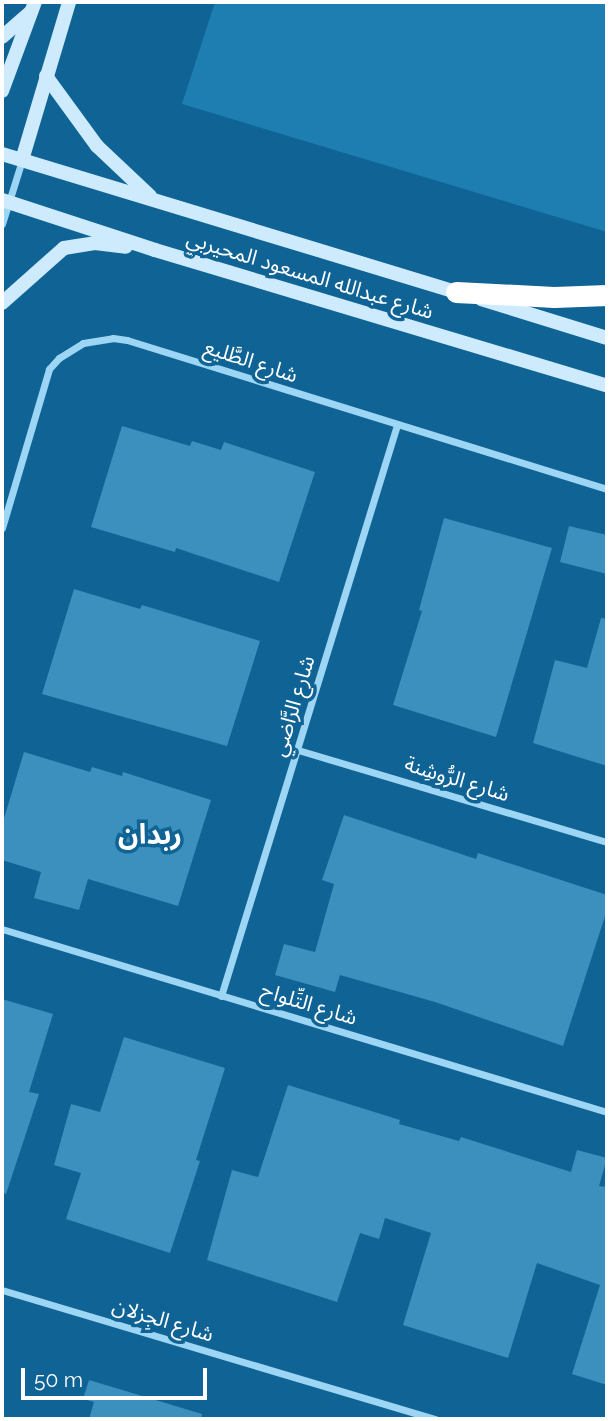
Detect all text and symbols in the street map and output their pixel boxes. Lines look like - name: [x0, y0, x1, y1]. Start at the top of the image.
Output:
- street label: شارع عبدالله المسعود المحيربي: [184, 225, 436, 325]
- street label: شارع الطَّليع: [201, 334, 301, 388]
- street label: شارع الرَّاضي: [266, 653, 320, 759]
- street label: شارع الرُّوشِنة: [402, 751, 512, 807]
- district label: ربدان: [118, 818, 182, 852]
- street label: شارع التِّلواح: [258, 977, 360, 1031]
- street label: شارع الجِزلان: [109, 1293, 217, 1347]
- scale bar: [24, 1354, 210, 1398]
- text: 50 m: [34, 1367, 83, 1392]

